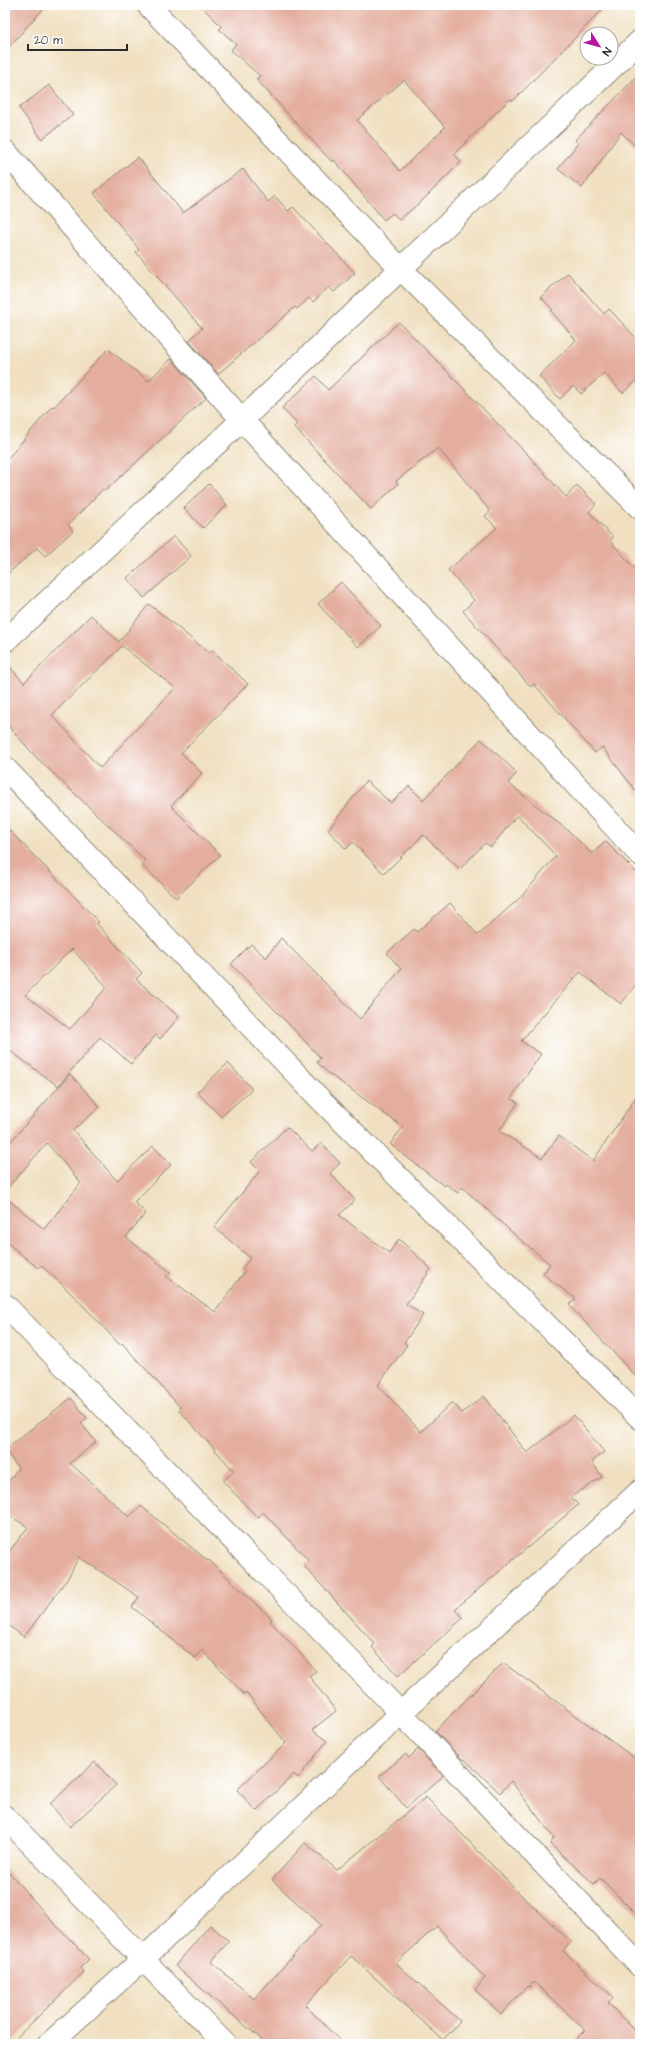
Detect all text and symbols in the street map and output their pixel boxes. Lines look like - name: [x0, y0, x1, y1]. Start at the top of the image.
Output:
- scale bar: [28, 26, 127, 52]
- north arrow: [579, 26, 619, 66]
- text: 20 m: [34, 32, 63, 49]
- text: N: [599, 44, 615, 59]

